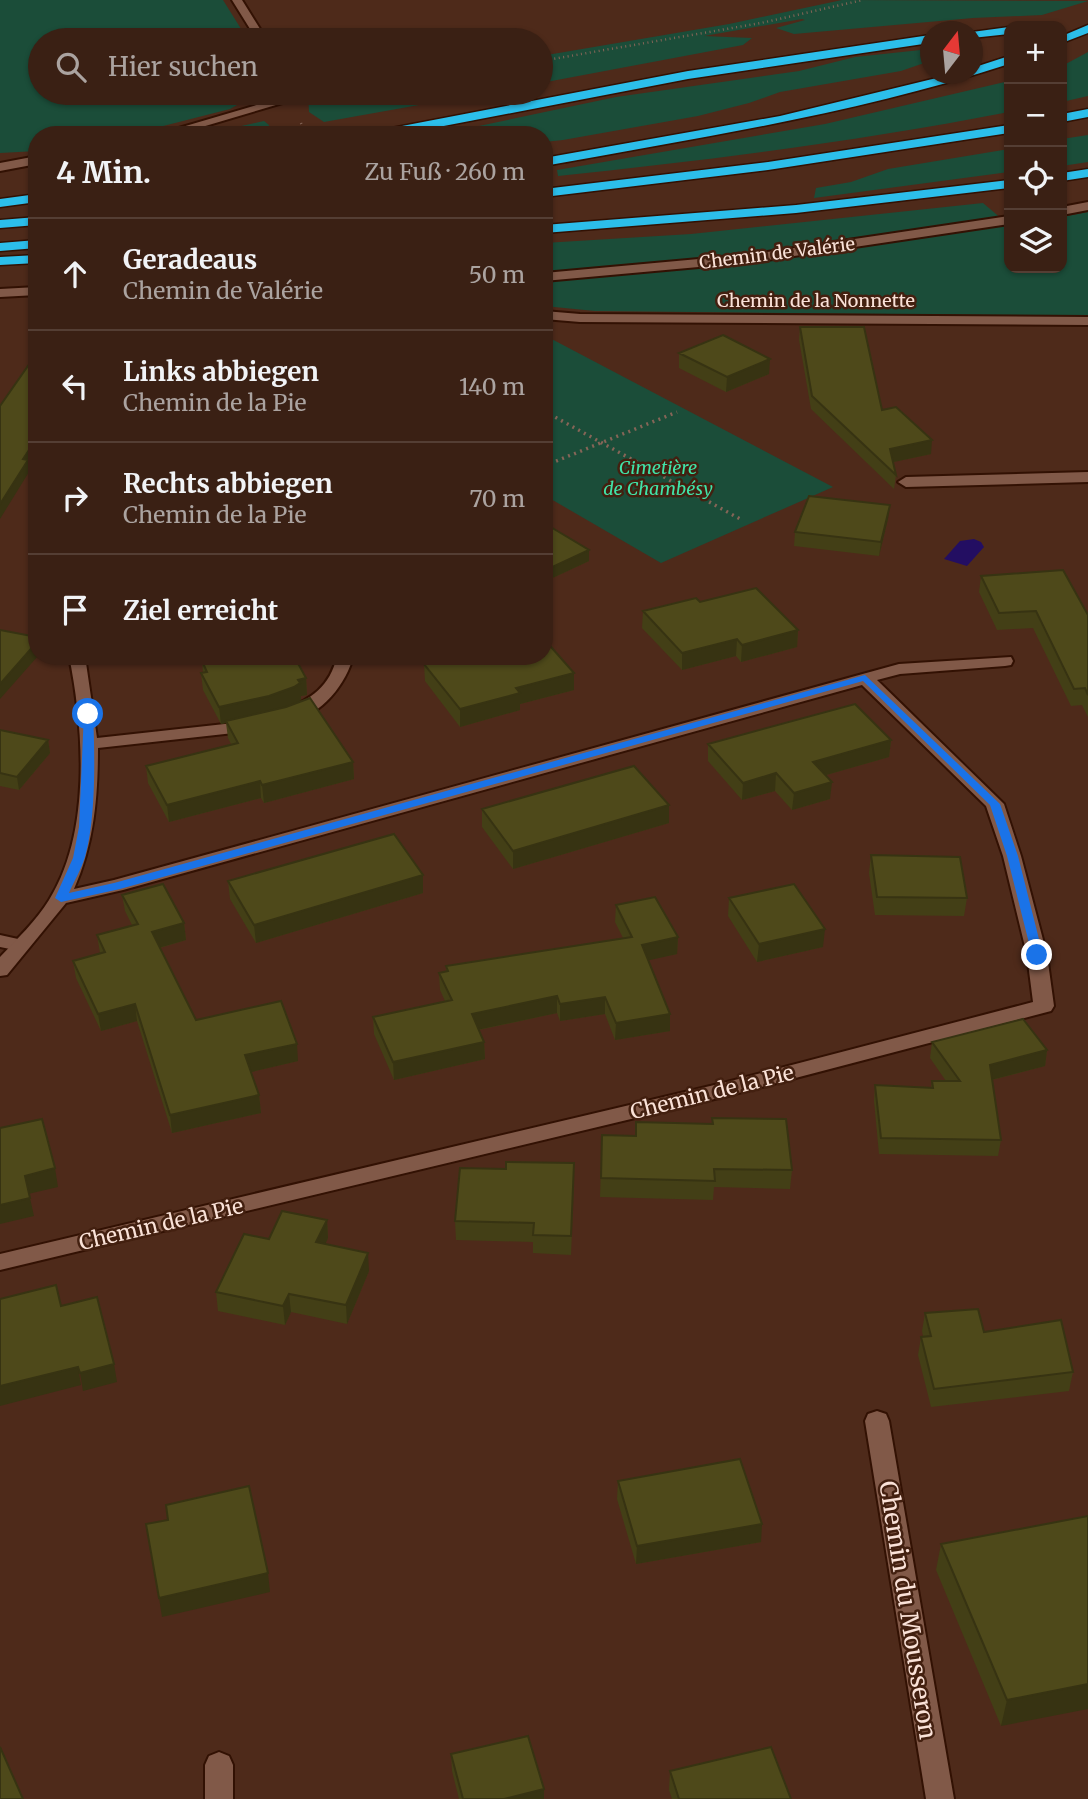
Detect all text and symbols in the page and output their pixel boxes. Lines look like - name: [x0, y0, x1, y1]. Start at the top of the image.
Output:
- north arrow: [920, 21, 983, 84]
- map controls: [1004, 21, 1067, 273]
- button: +: [1004, 21, 1067, 84]
- search box: [28, 28, 553, 105]
- icon: search: [52, 48, 90, 86]
- text: Hier suchen: [108, 50, 258, 83]
- button: −: [1004, 84, 1067, 147]
- button: locate: [1004, 147, 1067, 210]
- text: 4 Min.: [56, 153, 151, 191]
- text: Zu Fuß · 260 m: [365, 157, 525, 186]
- button: layers: [1004, 210, 1067, 273]
- street label: Chemin de Valérie: [698, 232, 856, 274]
- text: Geradeaus: [123, 243, 257, 276]
- icon: ahead: [56, 255, 94, 293]
- text: 50 m: [469, 260, 525, 289]
- text: Chemin de Valérie: [123, 276, 323, 305]
- street label: Chemin de la Nonnette: [717, 289, 915, 312]
- text: Links abbiegen: [123, 355, 319, 388]
- icon: left: [56, 367, 94, 405]
- text: 140 m: [459, 372, 525, 401]
- text: Chemin de la Pie: [123, 388, 307, 417]
- park label: Cimetière de Chambésy: [603, 456, 713, 500]
- text: Rechts abbiegen: [123, 467, 333, 500]
- icon: right: [56, 479, 94, 517]
- text: 70 m: [469, 484, 525, 513]
- text: Chemin de la Pie: [123, 500, 307, 529]
- icon: arrive: [56, 591, 94, 629]
- text: Ziel erreicht: [123, 594, 278, 627]
- route start: [72, 698, 103, 729]
- route end: [1021, 939, 1052, 970]
- street label: Chemin de la Pie: [627, 1059, 797, 1125]
- street label: Chemin de la Pie: [76, 1192, 246, 1256]
- street label: Chemin du Mousseron: [872, 1479, 944, 1741]

